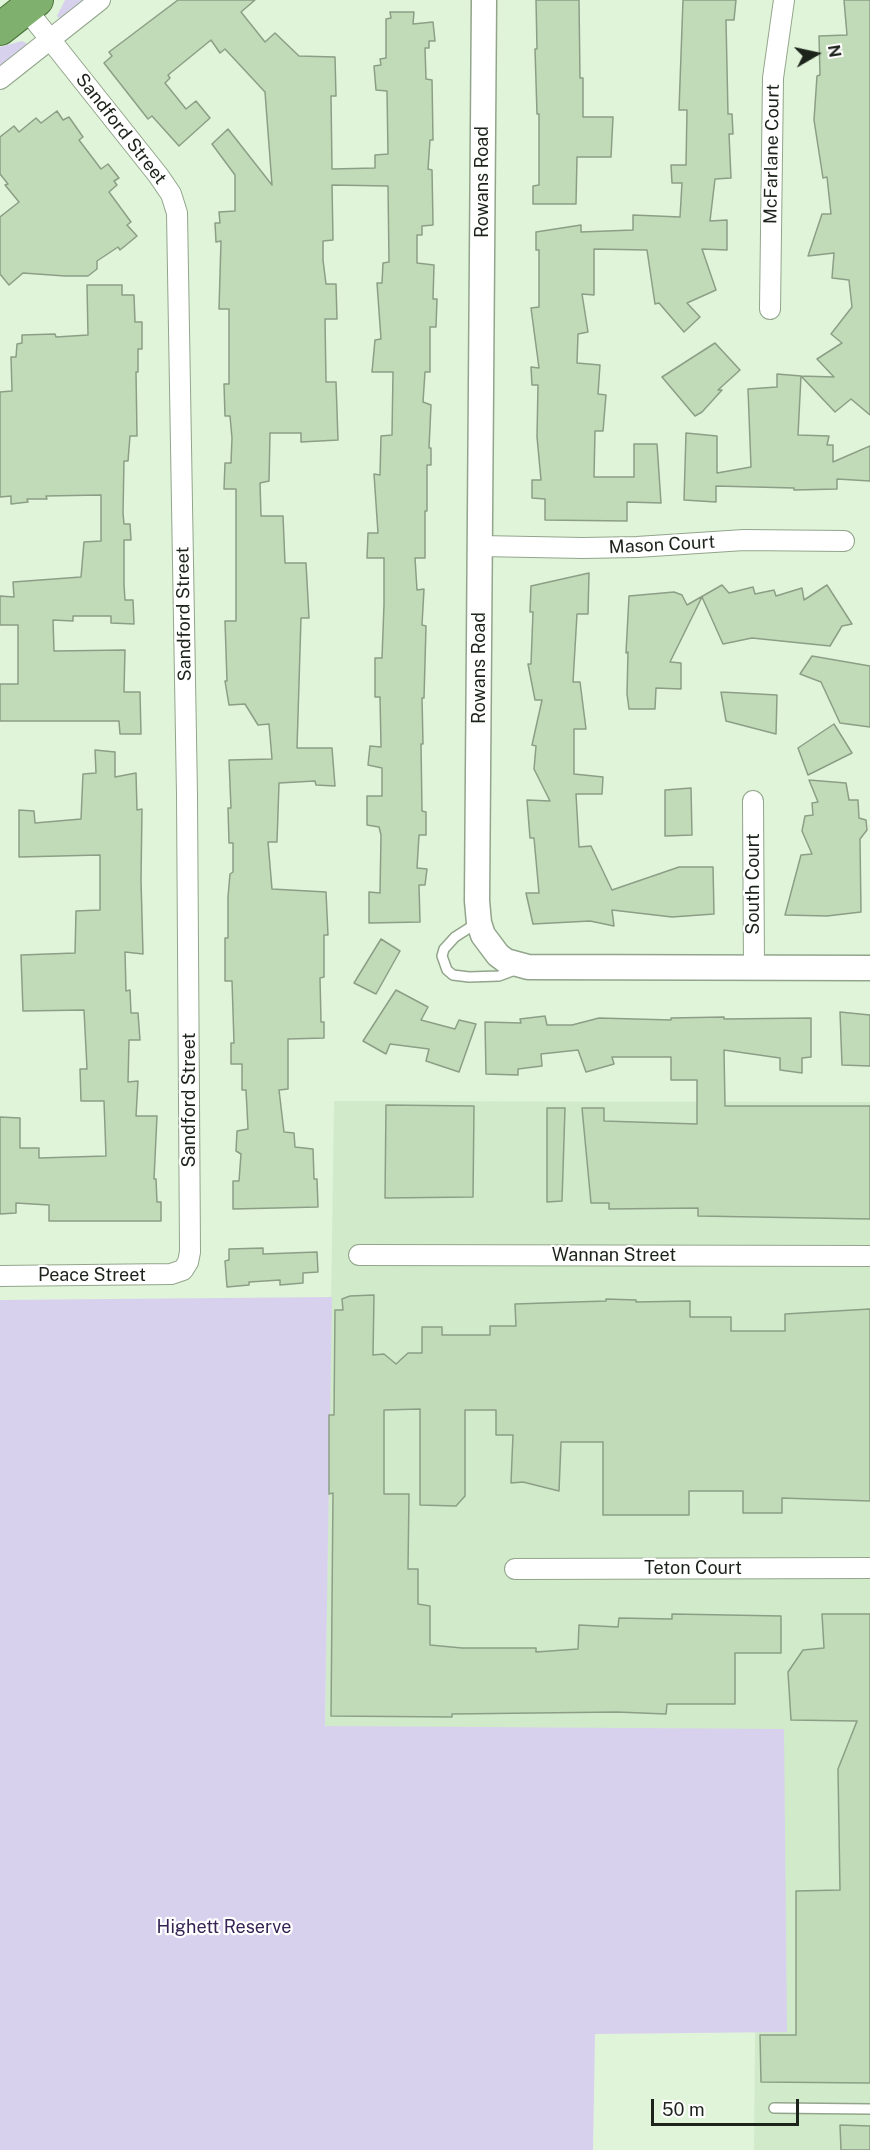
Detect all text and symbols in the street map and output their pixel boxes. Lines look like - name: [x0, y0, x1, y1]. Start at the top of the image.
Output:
- north arrow: [786, 24, 846, 84]
- text: N: [824, 43, 845, 59]
- street label: Sandford Street: [71, 69, 171, 189]
- street label: McFarlane Court: [760, 84, 784, 224]
- street label: Rowans Road: [471, 126, 493, 238]
- street label: Mason Court: [608, 531, 716, 559]
- street label: Sandford Street: [172, 546, 196, 682]
- street label: Rowans Road: [468, 612, 490, 724]
- street label: South Court: [742, 833, 764, 935]
- street label: Sandford Street: [178, 1033, 200, 1167]
- street label: Wannan Street: [552, 1244, 676, 1266]
- street label: Peace Street: [38, 1264, 146, 1286]
- street label: Teton Court: [644, 1557, 742, 1579]
- park label: Highett Reserve: [157, 1916, 291, 1938]
- scale bar: [654, 2087, 802, 2125]
- text: 50 m: [662, 2099, 705, 2120]

